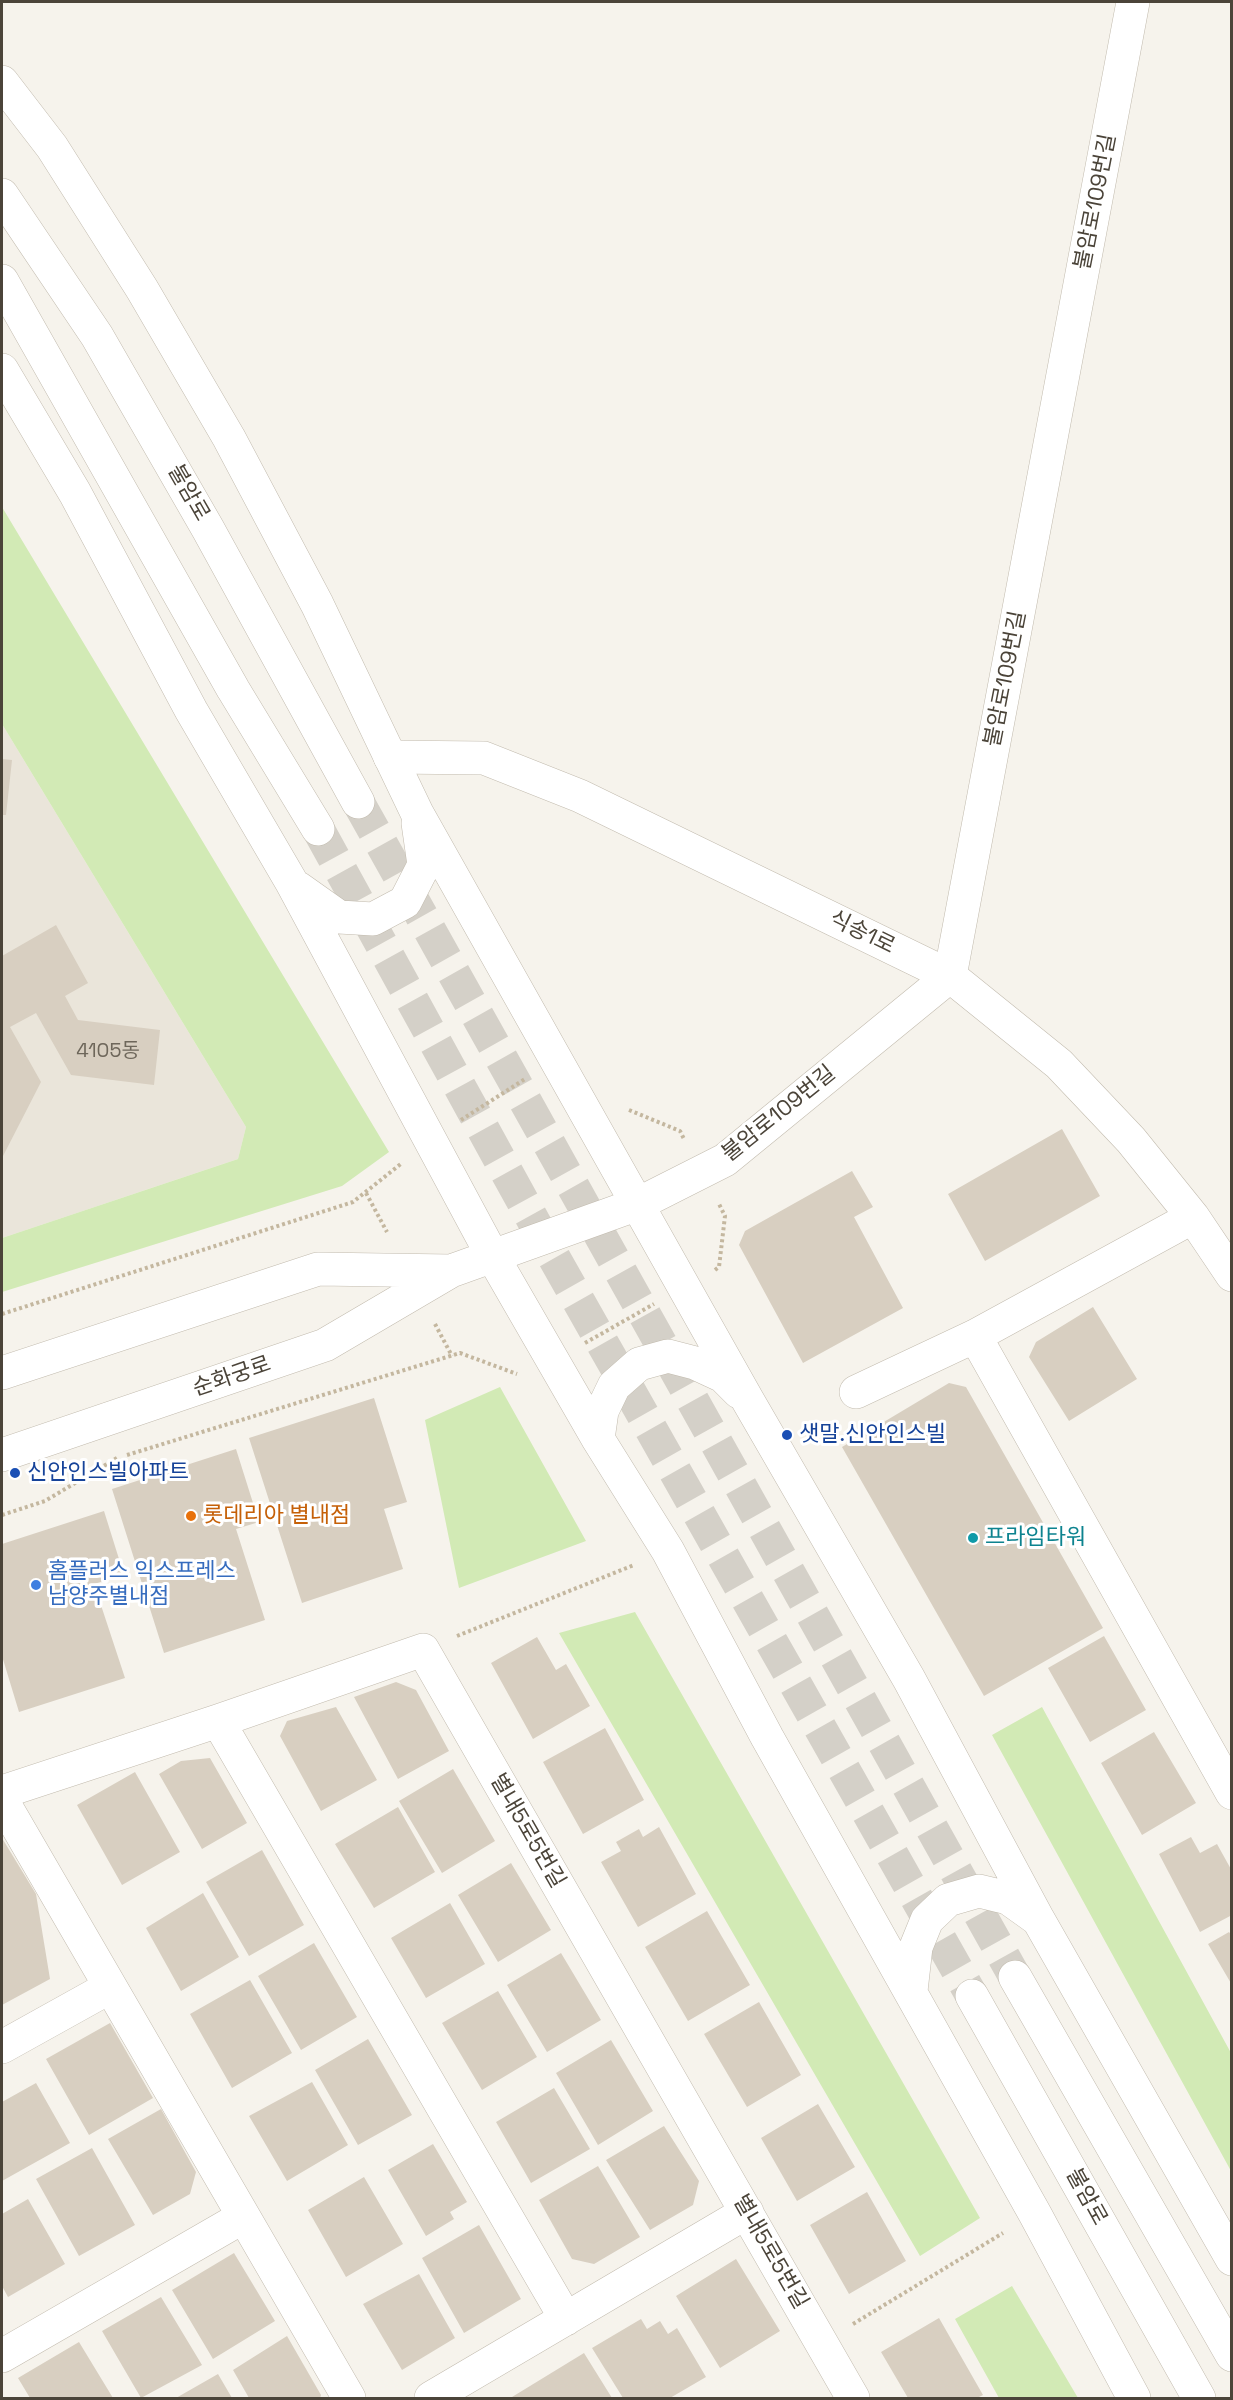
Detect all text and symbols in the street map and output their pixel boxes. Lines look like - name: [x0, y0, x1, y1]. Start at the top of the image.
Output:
- street label: 불암로109번길: [1070, 132, 1122, 272]
- street label: 불암로: [161, 460, 215, 526]
- street label: 불암로109번길: [980, 609, 1032, 749]
- street label: 식송1로: [825, 906, 899, 960]
- house number: 4105동: [76, 1040, 140, 1064]
- street label: 불암로109번길: [717, 1060, 841, 1168]
- street label: 순화궁로: [189, 1351, 275, 1403]
- place label: 샛말.신안인스빌: [799, 1422, 946, 1448]
- marker: 샛말.신안인스빌: [780, 1428, 794, 1442]
- place label: 신안인스빌아파트: [27, 1460, 189, 1486]
- marker: 신안인스빌아파트: [8, 1466, 22, 1480]
- place label: 롯데리아 별내점: [203, 1503, 350, 1529]
- marker: 롯데리아 별내점: [184, 1509, 198, 1523]
- place label: 프라임타워: [985, 1525, 1086, 1551]
- marker: 프라임타워: [966, 1531, 980, 1545]
- place label: 홈플러스 익스프레스 남양주별내점: [48, 1559, 236, 1610]
- marker: 홈플러스 익스프레스 남양주별내점: [29, 1578, 43, 1592]
- street label: 별내5로5번길: [484, 1769, 570, 1893]
- street label: 불암로: [1060, 2164, 1112, 2230]
- street label: 별내5로5번길: [727, 2190, 813, 2314]

